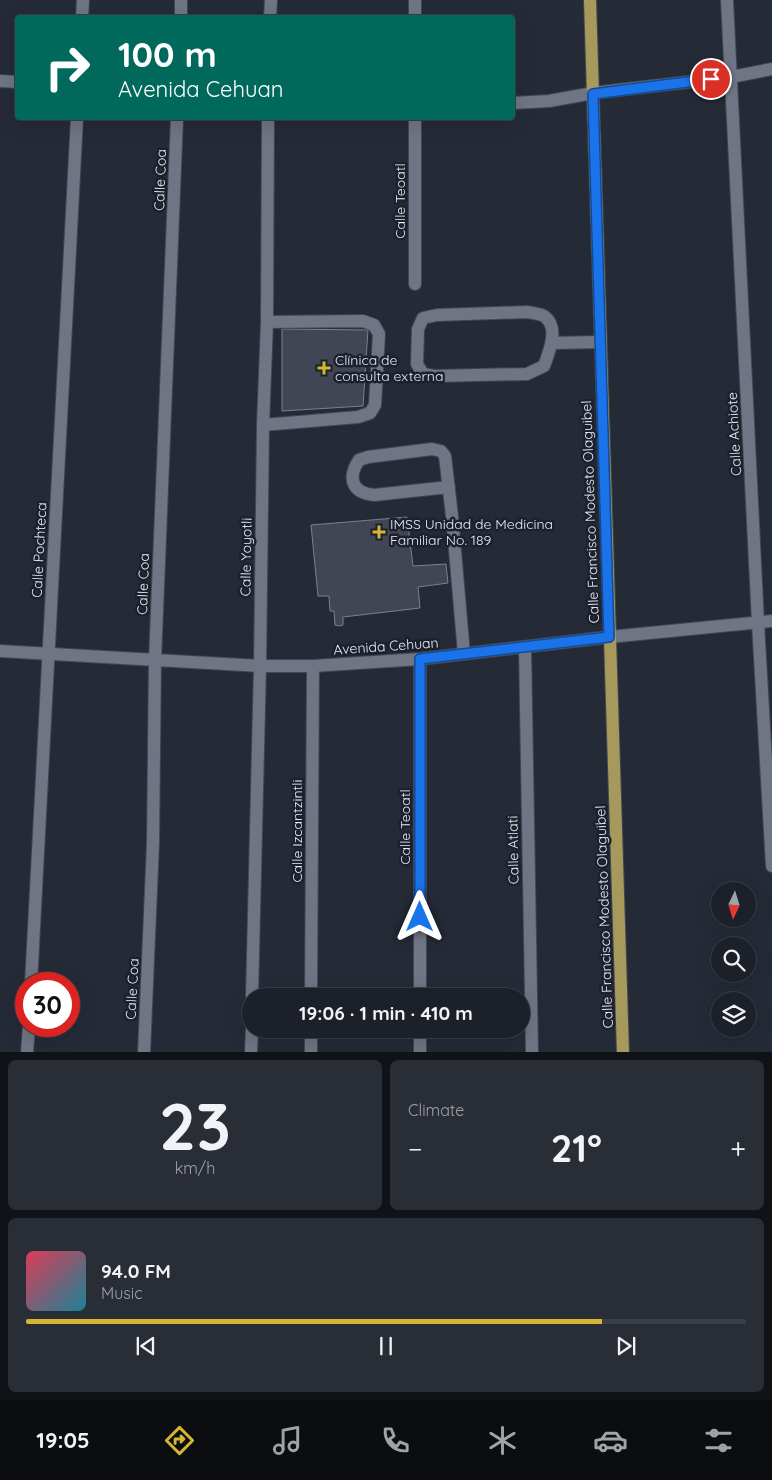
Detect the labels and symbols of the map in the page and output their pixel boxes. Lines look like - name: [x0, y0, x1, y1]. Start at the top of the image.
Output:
- pin: [690, 58, 732, 100]
- street label: Calle Coa: [150, 149, 170, 211]
- street label: Calle Teoatl: [391, 163, 409, 239]
- place label: Clínica de consulta externa: [335, 351, 443, 385]
- marker: Clínica de consulta externa: [317, 361, 331, 375]
- street label: Calle Achiote: [723, 392, 745, 476]
- street label: Calle Francisco Modesto Olaguibel: [577, 400, 603, 624]
- street label: Calle Pochteca: [28, 502, 50, 598]
- place label: IMSS Unidad de Medicina Familiar No. 189: [390, 515, 553, 549]
- street label: Calle Yoyotli: [236, 518, 256, 596]
- marker: IMSS Unidad de Medicina Familiar No. 189: [372, 525, 386, 539]
- street label: Calle Coa: [133, 553, 153, 615]
- street label: Avenida Cehuan: [333, 633, 439, 659]
- street label: Calle Izcantzintli: [288, 779, 306, 883]
- street label: Calle Teoatl: [396, 789, 414, 865]
- street label: Calle Francisco Modesto Olaguibel: [591, 805, 617, 1029]
- street label: Calle Atlati: [503, 815, 523, 885]
- north arrow: [711, 882, 756, 928]
- position arrow: [393, 890, 445, 942]
- street label: Calle Coa: [121, 958, 143, 1020]
- speed limit sign: 30: [15, 972, 80, 1037]

